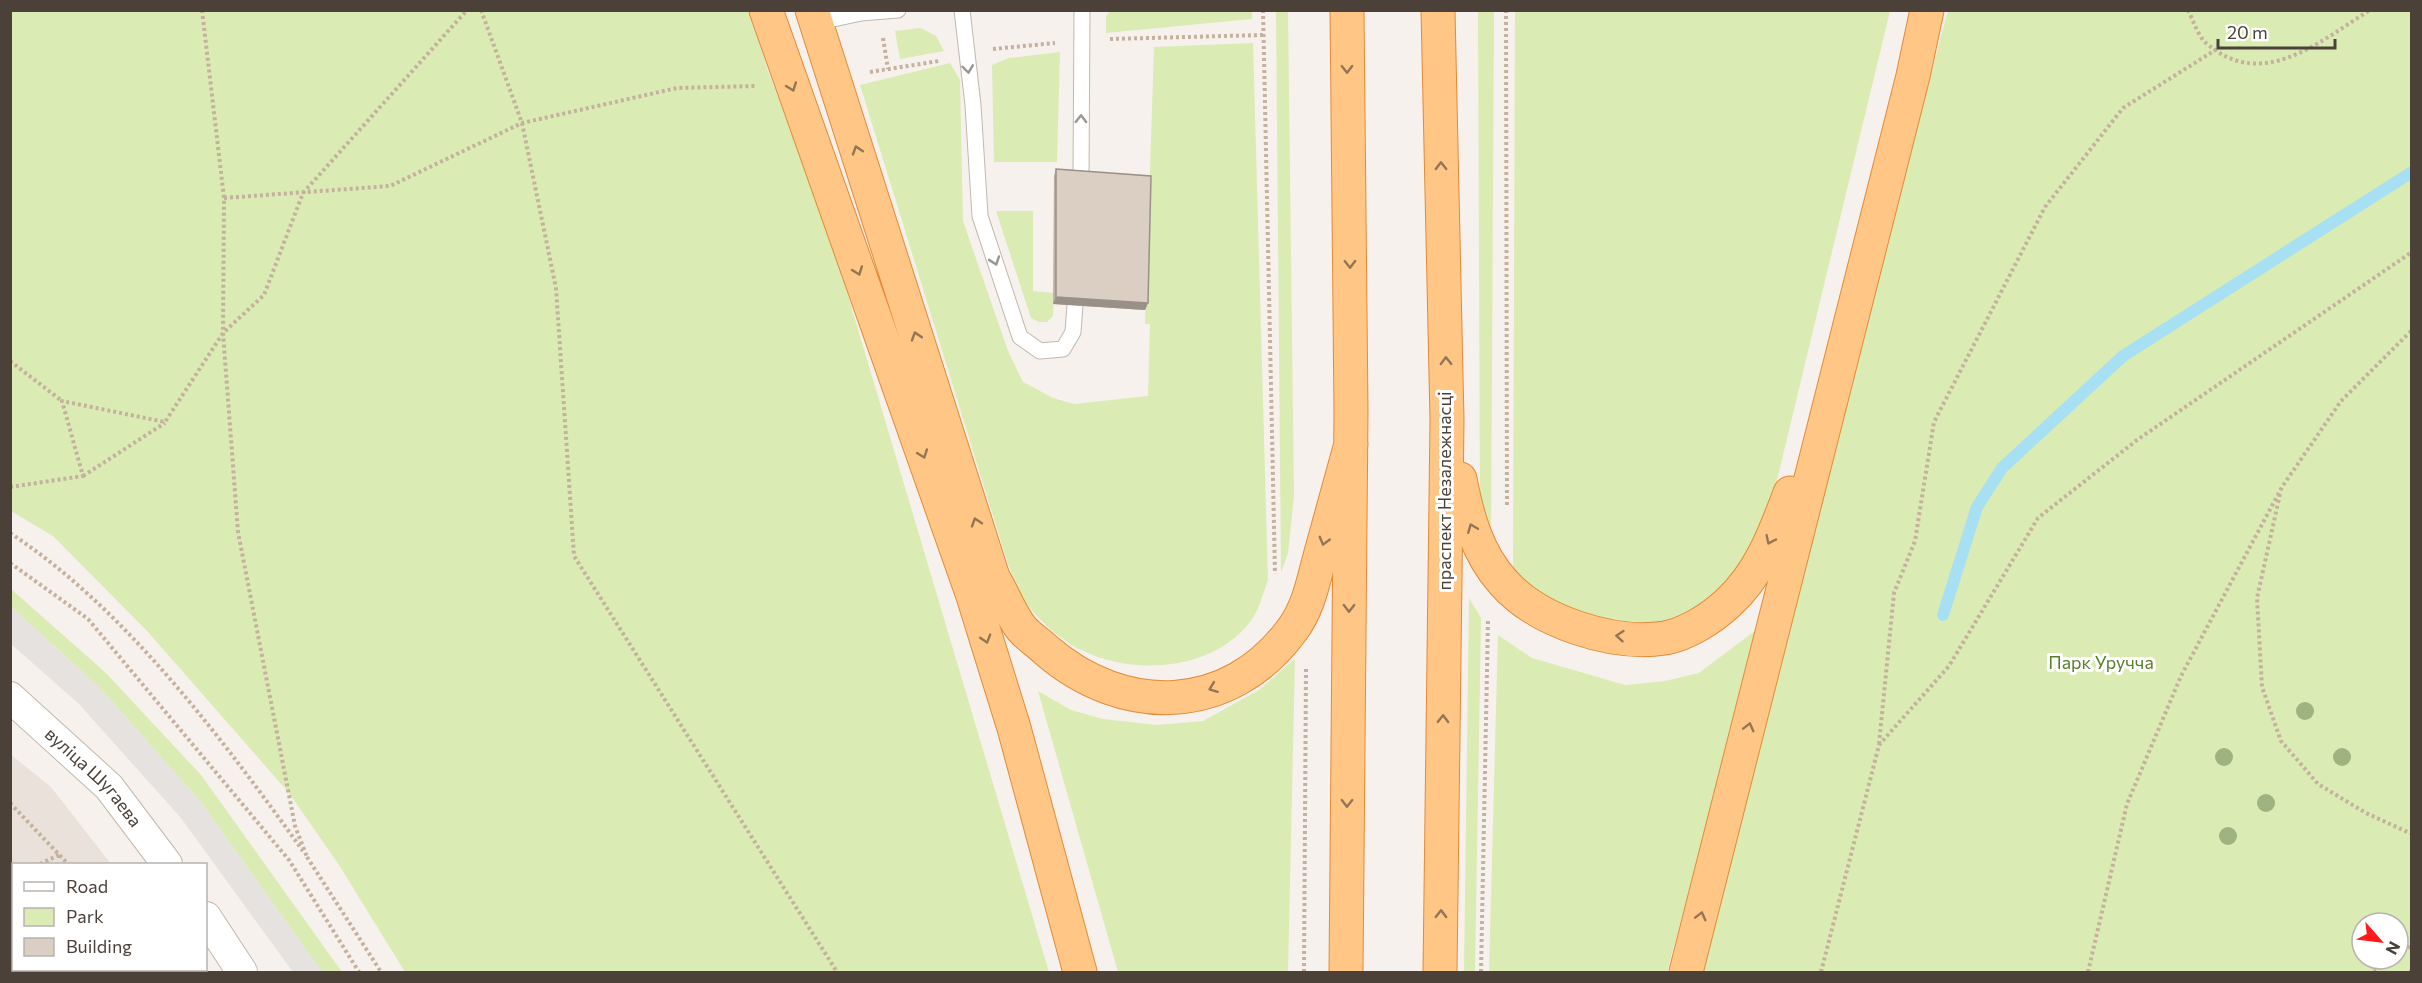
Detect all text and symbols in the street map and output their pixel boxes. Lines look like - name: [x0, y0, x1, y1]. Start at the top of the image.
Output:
- scale bar: [2218, 12, 2335, 50]
- text: 20 m: [2227, 21, 2268, 43]
- one-way arrow: [962, 64, 974, 73]
- one-way arrow: [1341, 64, 1354, 73]
- one-way arrow: [785, 81, 798, 92]
- one-way arrow: [1075, 114, 1087, 123]
- one-way arrow: [851, 145, 864, 156]
- one-way arrow: [1435, 162, 1447, 171]
- one-way arrow: [987, 255, 1000, 266]
- one-way arrow: [1343, 259, 1356, 268]
- one-way arrow: [850, 265, 863, 275]
- one-way arrow: [911, 331, 923, 342]
- one-way arrow: [1439, 357, 1452, 366]
- street label: праспект Незалежнасці: [1433, 391, 1455, 591]
- one-way arrow: [915, 448, 928, 459]
- one-way arrow: [970, 517, 983, 528]
- one-way arrow: [1467, 523, 1479, 534]
- one-way arrow: [1766, 534, 1778, 545]
- one-way arrow: [1319, 536, 1332, 546]
- one-way arrow: [1343, 603, 1355, 612]
- one-way arrow: [1615, 630, 1624, 643]
- one-way arrow: [979, 633, 991, 644]
- park label: Парк Уручча: [2048, 651, 2154, 673]
- one-way arrow: [1208, 681, 1219, 693]
- one-way arrow: [1437, 715, 1449, 724]
- street label: вуліца Шугаева: [41, 722, 147, 831]
- one-way arrow: [1742, 722, 1754, 733]
- one-way arrow: [1341, 798, 1353, 807]
- legend: [12, 863, 207, 971]
- text: Road: [66, 875, 108, 897]
- text: Park: [66, 905, 104, 927]
- one-way arrow: [1435, 910, 1447, 919]
- one-way arrow: [1693, 911, 1706, 921]
- north arrow: [2350, 911, 2410, 971]
- text: Building: [66, 935, 132, 957]
- text: N: [2382, 939, 2405, 958]

